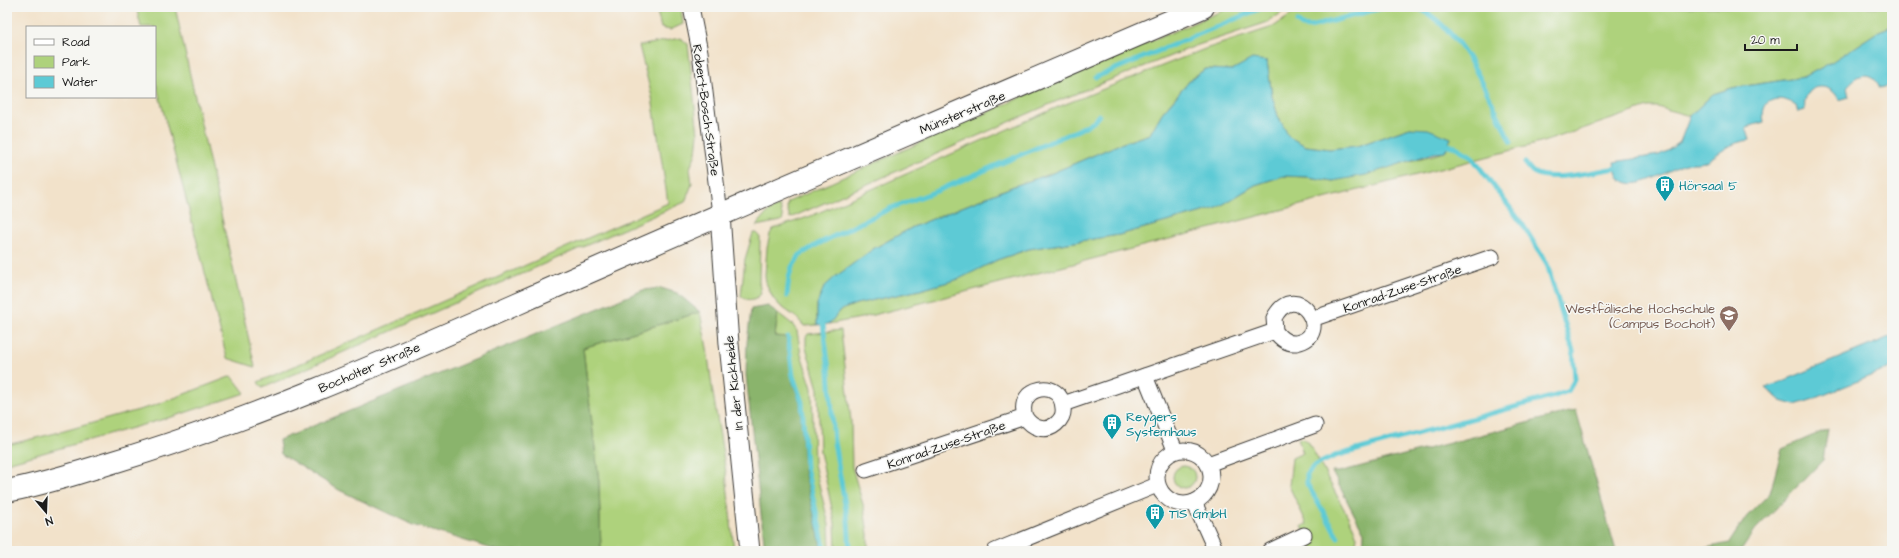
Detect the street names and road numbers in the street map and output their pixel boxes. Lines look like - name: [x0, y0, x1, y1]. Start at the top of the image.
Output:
- street label: Robert-Bosch-Straße: [688, 43, 724, 177]
- street label: Münsterstraße: [917, 87, 1008, 139]
- street label: Konrad-Zuse-Straße: [1341, 260, 1464, 318]
- street label: In der Kickheide: [720, 335, 748, 431]
- street label: Bocholter Straße: [316, 338, 423, 397]
- street label: Konrad-Zuse-Straße: [885, 416, 1008, 474]

